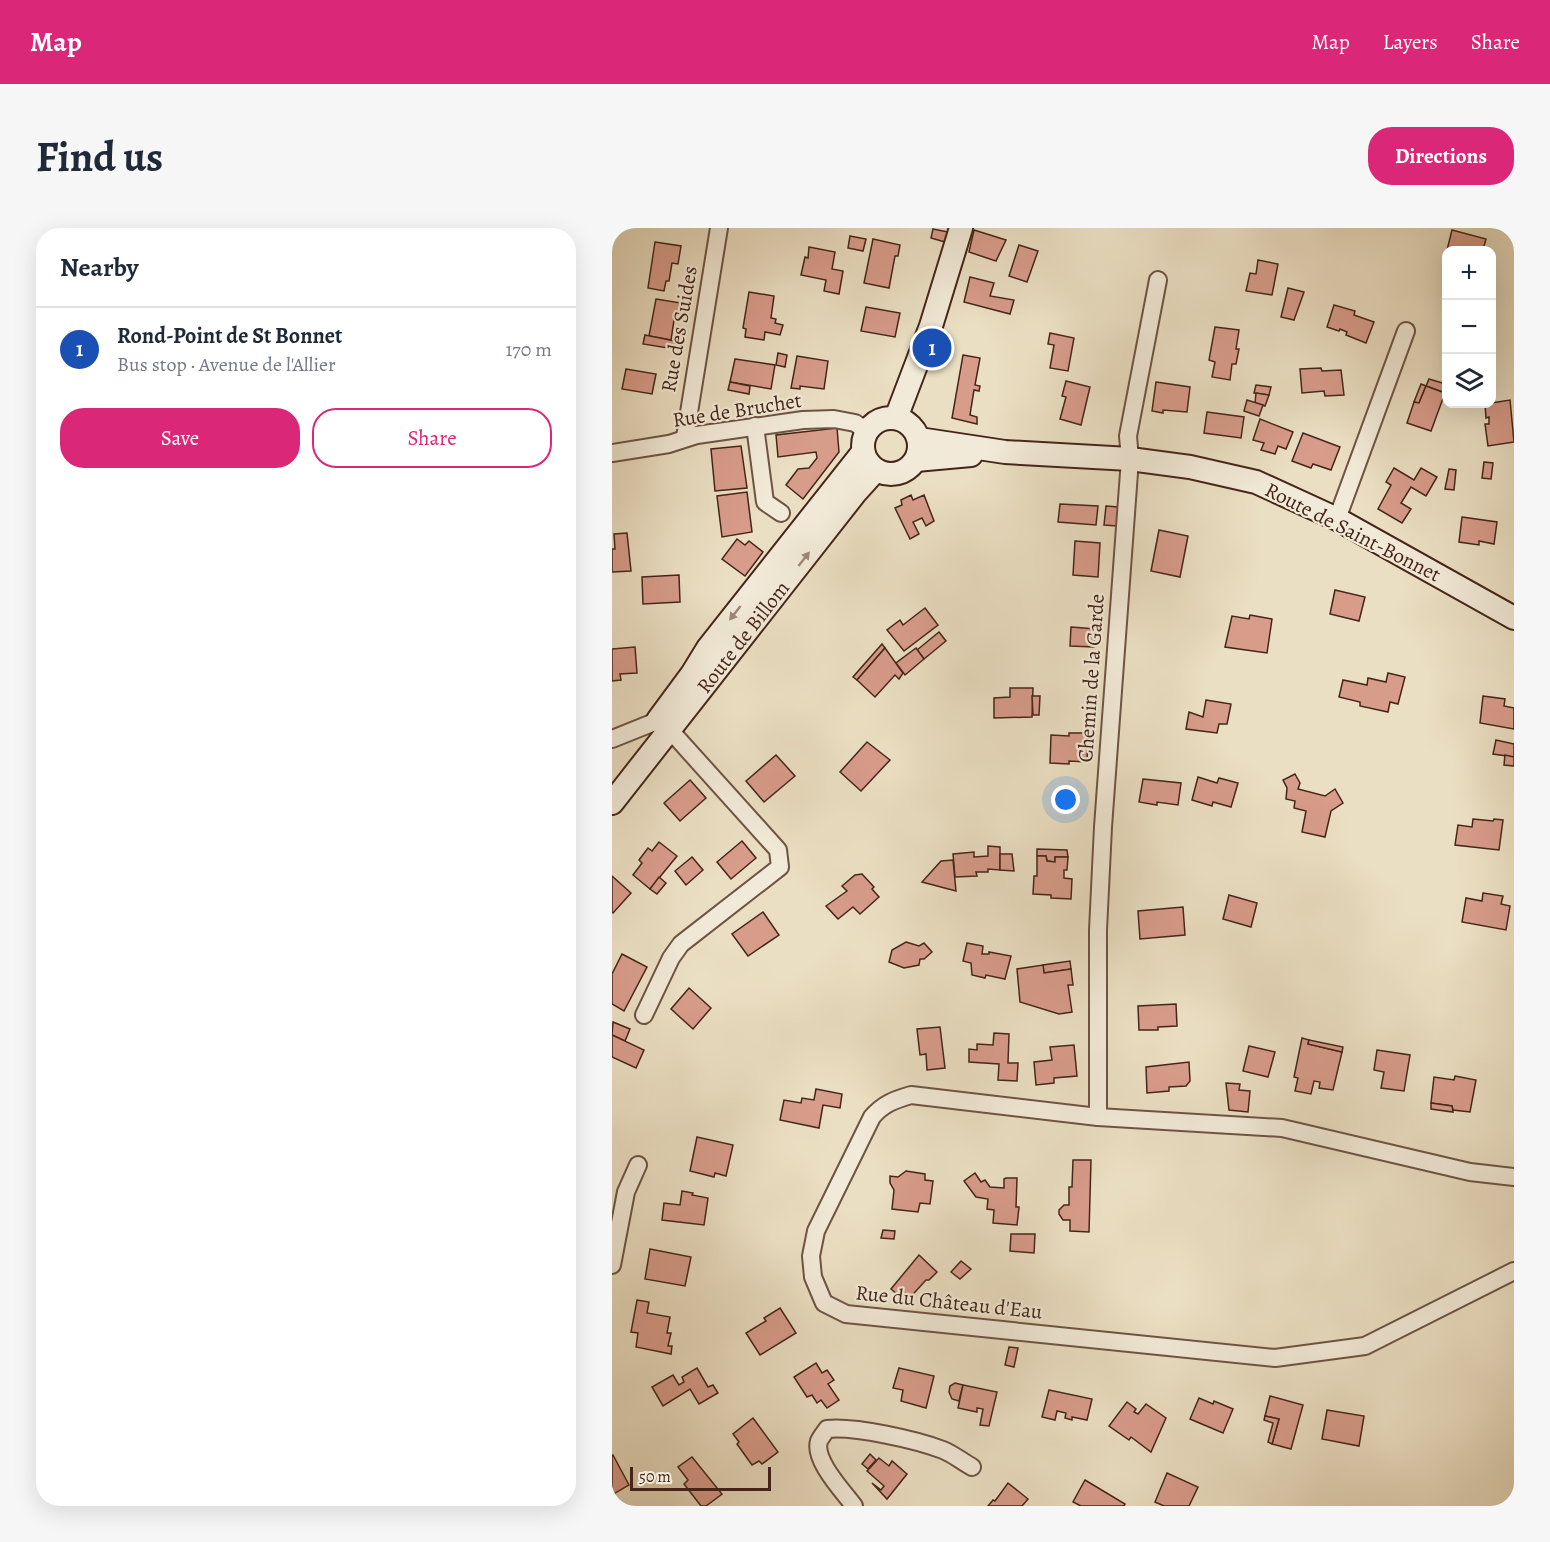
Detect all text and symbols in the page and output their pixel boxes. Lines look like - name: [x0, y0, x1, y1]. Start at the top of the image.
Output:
- text: Map: [30, 23, 82, 61]
- text: Map: [1311, 28, 1350, 56]
- text: Layers: [1383, 28, 1438, 56]
- text: Share: [1471, 28, 1520, 56]
- button: Directions: [1368, 127, 1514, 185]
- text: Find us: [36, 128, 163, 185]
- map controls: [1442, 246, 1496, 408]
- button: +: [1442, 246, 1496, 300]
- text: Nearby: [60, 250, 139, 285]
- street label: Rue des Suides: [654, 264, 704, 394]
- button: −: [1442, 300, 1496, 354]
- text: Rond-Point de St Bonnet: [117, 321, 342, 351]
- pin: 1: [912, 326, 952, 370]
- text: 1: [76, 336, 83, 363]
- text: 170 m: [506, 336, 552, 363]
- text: Bus stop · Avenue de l'Allier: [117, 351, 336, 378]
- button: layers: [1442, 354, 1496, 408]
- street label: Rue de Bruchet: [671, 386, 804, 434]
- button: Save: [60, 408, 300, 468]
- button: Share: [312, 408, 552, 468]
- street label: Route de Saint-Bonnet: [1260, 476, 1446, 588]
- one-way arrow: [797, 552, 809, 567]
- street label: Route de Billom: [690, 575, 796, 699]
- street label: Chemin de la Garde: [1071, 593, 1111, 763]
- one-way arrow: [730, 606, 742, 621]
- your location: [1051, 785, 1080, 814]
- street label: Rue du Château d'Eau: [854, 1278, 1044, 1326]
- scale bar: [630, 1464, 771, 1492]
- text: 50 m: [639, 1466, 671, 1488]

